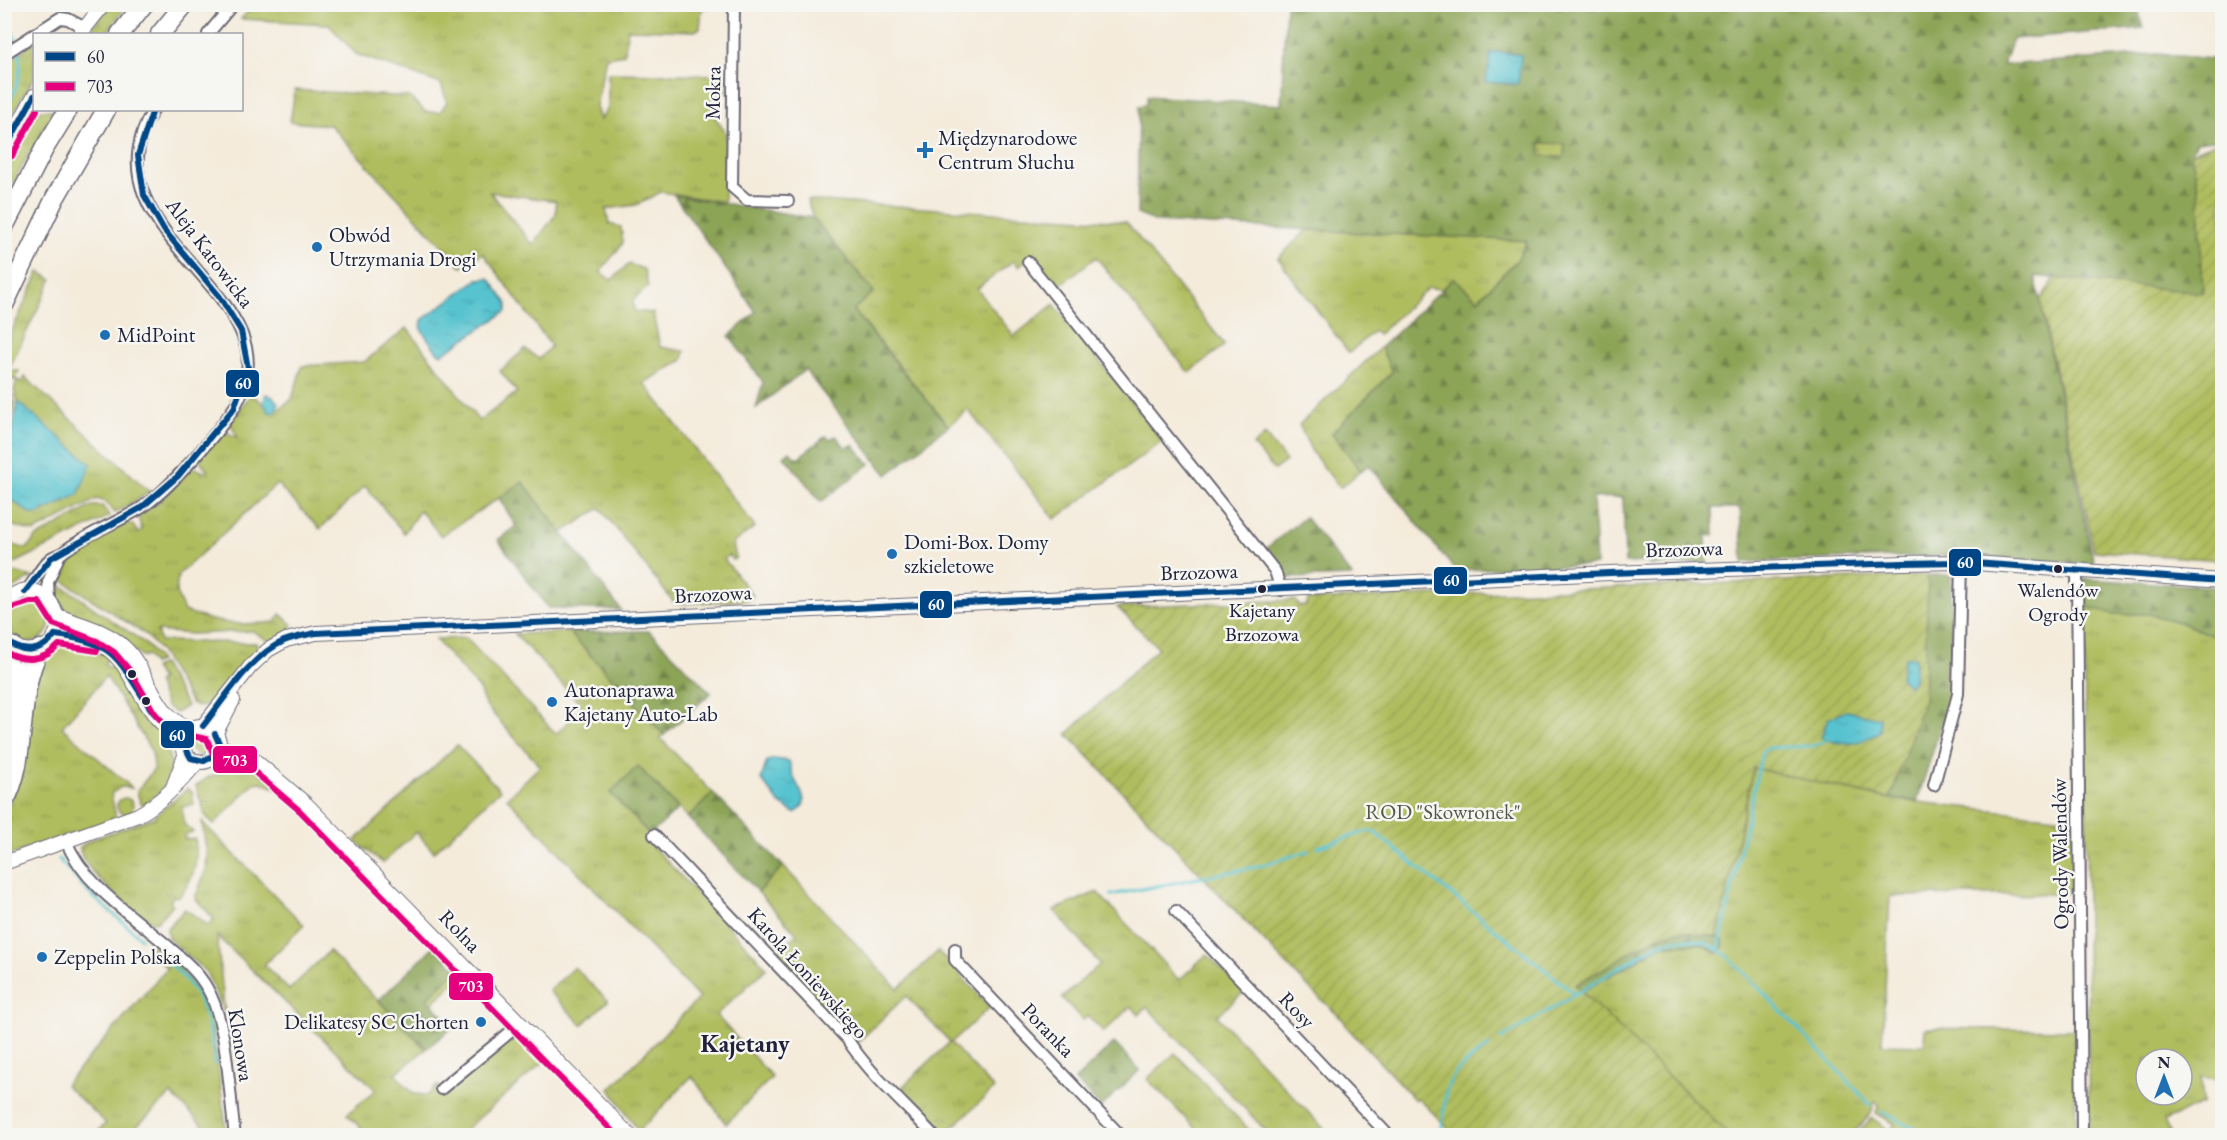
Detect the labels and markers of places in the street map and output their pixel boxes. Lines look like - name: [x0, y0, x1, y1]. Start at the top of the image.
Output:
- place label: Międzynarodowe Centrum Słuchu: [938, 124, 1077, 175]
- marker: Międzynarodowe Centrum Słuchu: [916, 141, 934, 159]
- place label: Obwód Utrzymania Drogi: [329, 221, 476, 272]
- marker: Obwód Utrzymania Drogi: [310, 240, 324, 254]
- place label: MidPoint: [117, 321, 196, 348]
- marker: MidPoint: [98, 328, 112, 342]
- place label: Domi-Box. Domy szkieletowe: [904, 528, 1049, 579]
- marker: Domi-Box. Domy szkieletowe: [885, 547, 899, 561]
- marker: Walendów Ogrody: [2052, 563, 2064, 575]
- place label: Walendów Ogrody: [2018, 577, 2099, 627]
- marker: Kajetany Brzozowa: [1256, 583, 1268, 595]
- place label: Kajetany Brzozowa: [1225, 597, 1299, 647]
- unlabelled marker: [126, 668, 138, 680]
- place label: Autonaprawa Kajetany Auto-Lab: [563, 676, 718, 727]
- unlabelled marker: [140, 695, 152, 707]
- marker: Autonaprawa Kajetany Auto-Lab: [545, 695, 559, 709]
- place label: Zeppelin Polska: [54, 943, 182, 970]
- marker: Zeppelin Polska: [35, 950, 49, 964]
- place label: Delikatesy SC Chorten: [284, 1008, 469, 1035]
- marker: Delikatesy SC Chorten: [474, 1015, 488, 1029]

